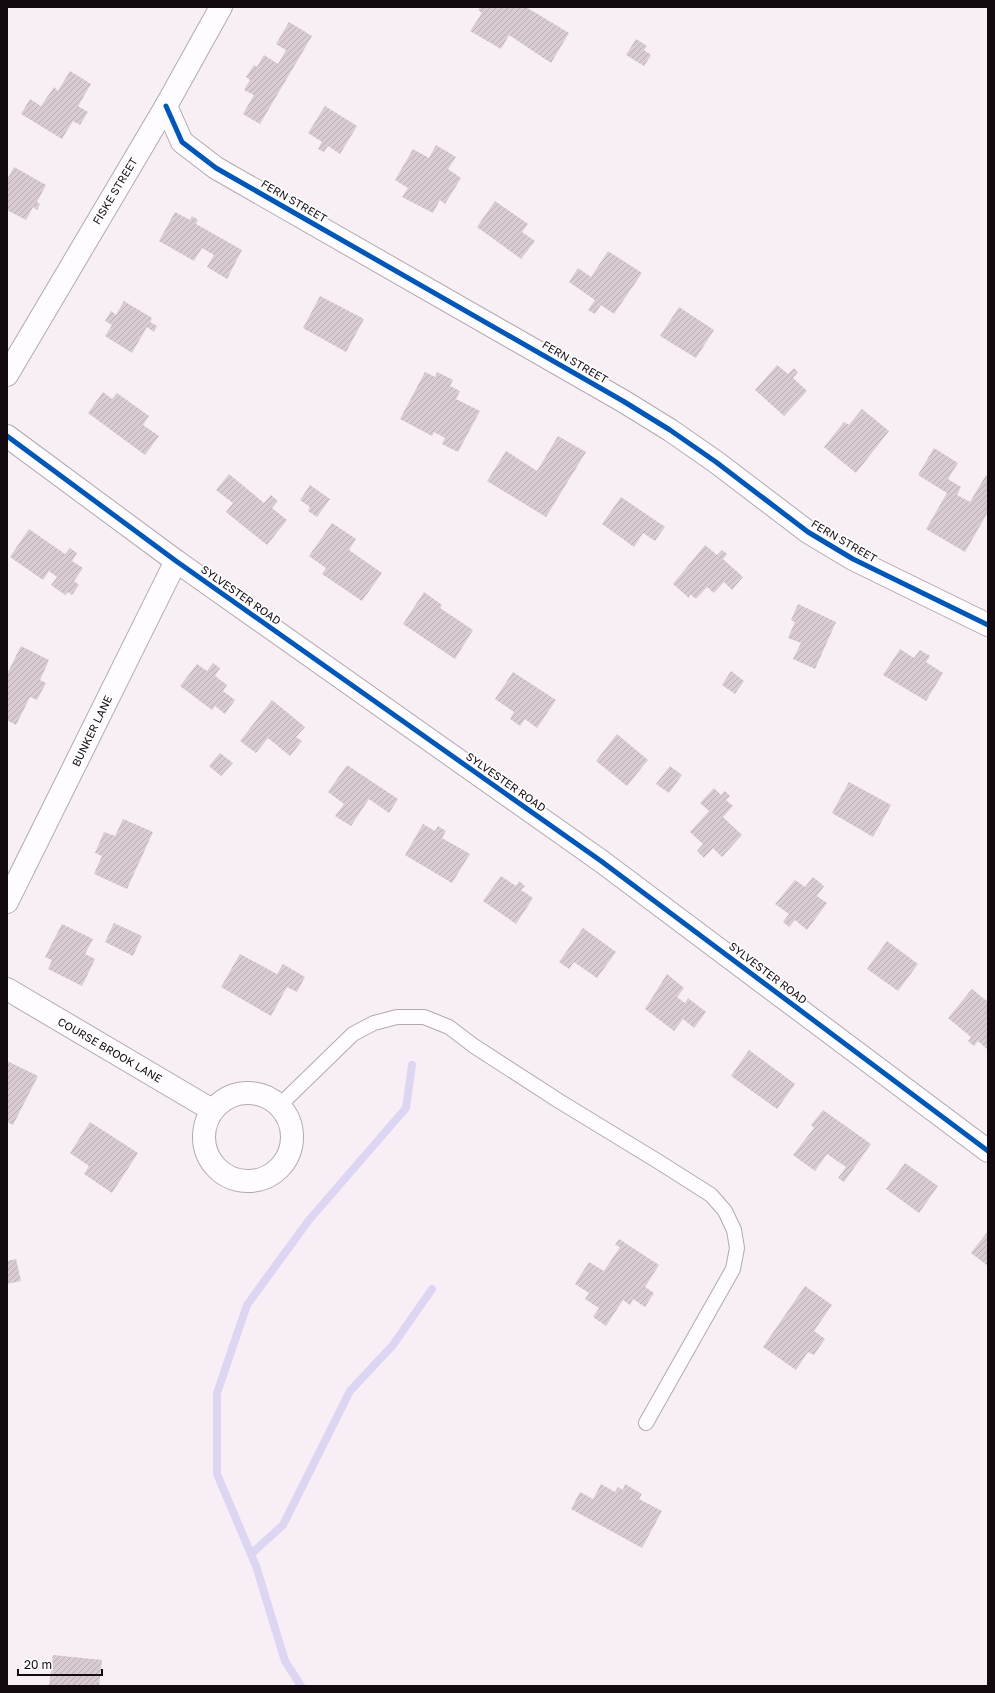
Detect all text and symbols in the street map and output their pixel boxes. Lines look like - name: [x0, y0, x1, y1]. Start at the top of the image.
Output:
- street label: FISKE STREET: [90, 155, 140, 227]
- street label: FERN STREET: [259, 177, 329, 225]
- street label: FERN STREET: [540, 338, 610, 386]
- street label: FERN STREET: [809, 517, 879, 565]
- street label: SYLVESTER ROAD: [199, 562, 284, 627]
- street label: BUNKER LANE: [69, 693, 114, 768]
- street label: SYLVESTER ROAD: [464, 749, 549, 814]
- street label: SYLVESTER ROAD: [727, 939, 810, 1006]
- street label: COURSE BROOK LANE: [56, 1014, 165, 1085]
- scale bar: [18, 1651, 102, 1677]
- text: 20 m: [24, 1657, 52, 1672]

